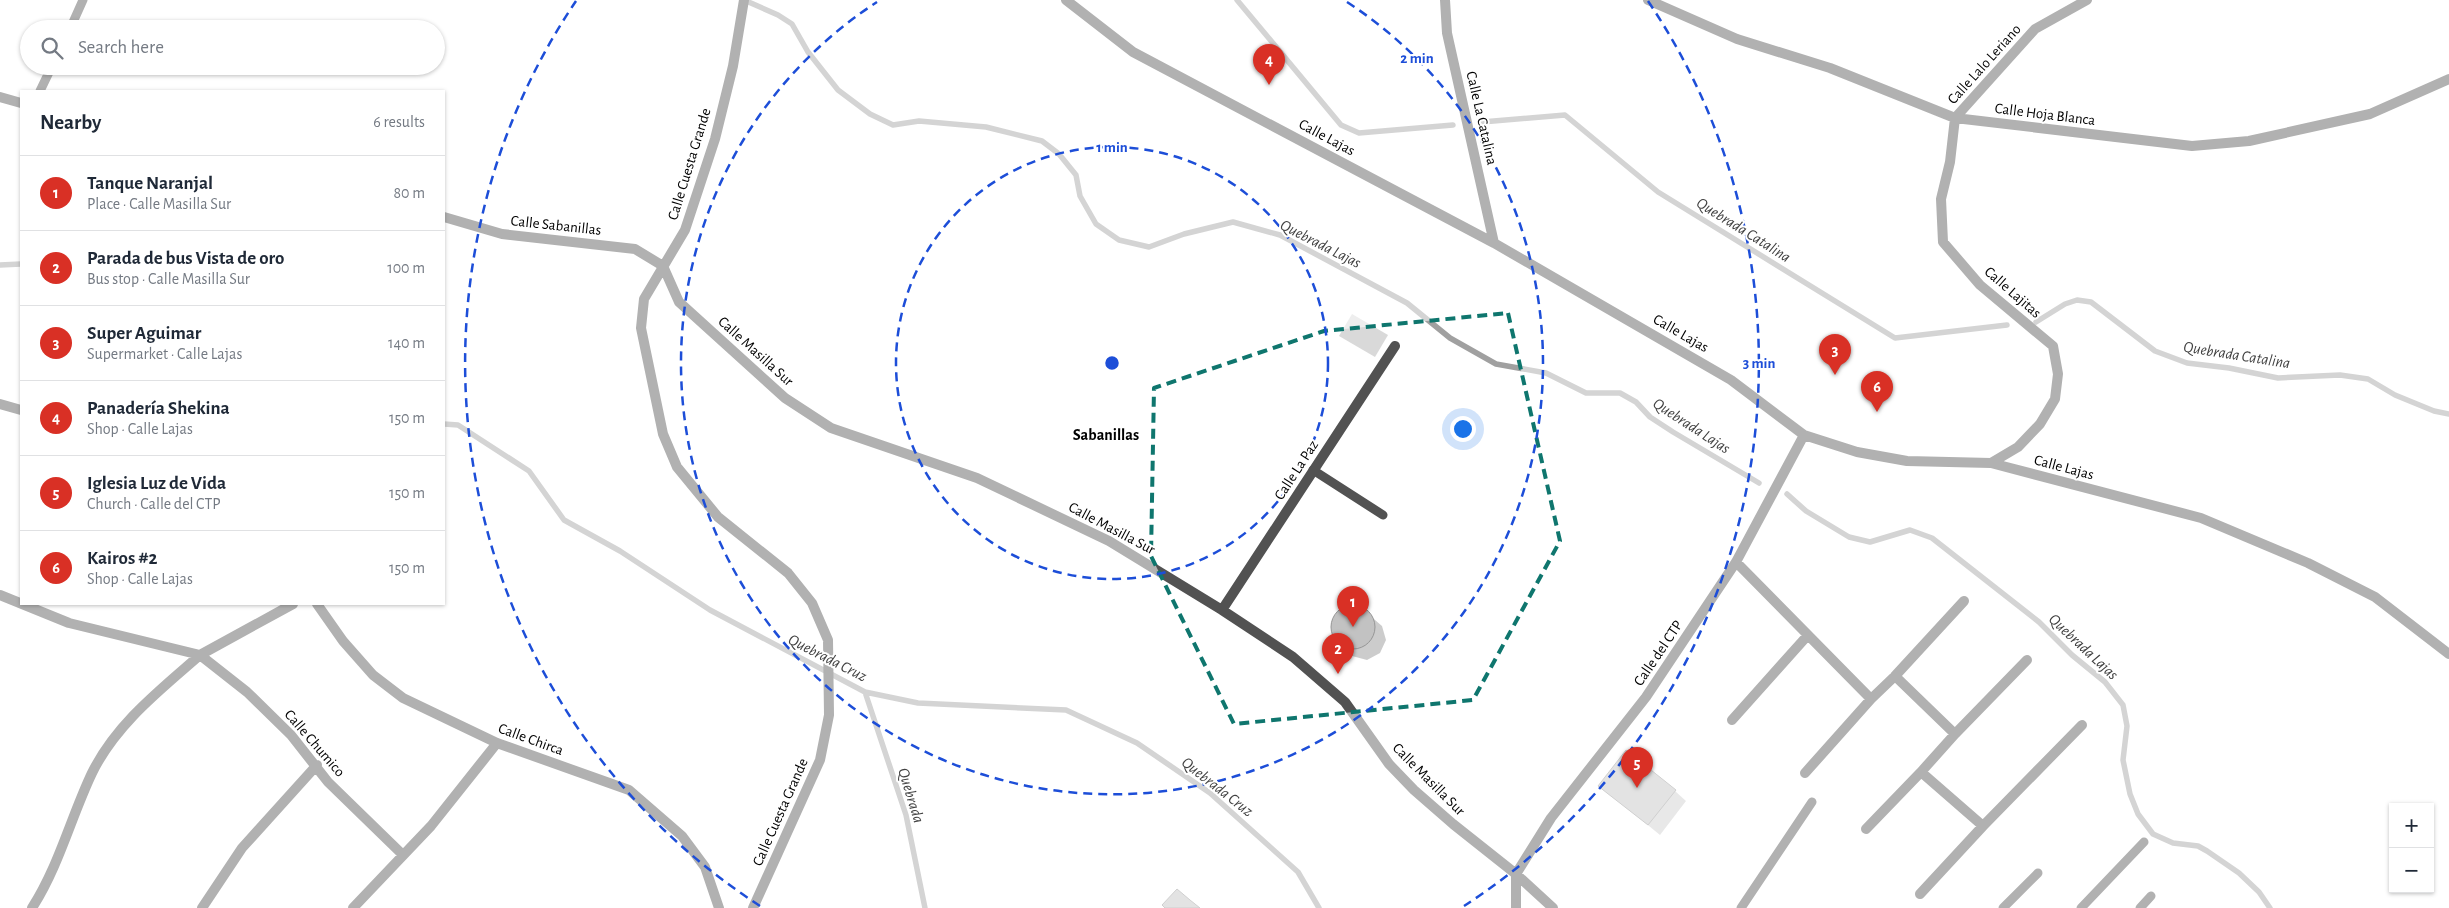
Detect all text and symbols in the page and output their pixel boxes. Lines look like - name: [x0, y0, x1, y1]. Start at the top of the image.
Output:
- search box: [20, 20, 445, 75]
- street label: Calle Lalo Leriano: [1945, 22, 2024, 107]
- icon: search: [38, 34, 66, 62]
- text: Search here: [78, 38, 164, 57]
- pin: 4: [1253, 44, 1285, 85]
- text: 2 min: [1400, 51, 1434, 66]
- street label: Calle La Catalina: [1463, 70, 1500, 166]
- street label: Calle Hoja Blanca: [1994, 101, 2096, 128]
- street label: Calle Cuesta Grande: [665, 106, 714, 222]
- text: Nearby: [40, 112, 101, 133]
- text: 6 results: [373, 114, 425, 130]
- street label: Calle Lajas: [1296, 116, 1357, 158]
- text: 1 min: [1096, 140, 1128, 155]
- text: Tanque Naranjal: [87, 174, 213, 193]
- text: 1: [53, 185, 59, 201]
- text: 80 m: [394, 185, 425, 201]
- water label: Quebrada Catalina: [1693, 195, 1793, 266]
- text: Place · Calle Masilla Sur: [87, 196, 231, 212]
- street label: Calle Sabanillas: [510, 213, 602, 238]
- water label: Quebrada Lajas: [1277, 217, 1363, 272]
- text: Parada de bus Vista de oro: [87, 249, 284, 268]
- text: 2: [52, 260, 60, 276]
- text: 100 m: [387, 260, 425, 276]
- street label: Calle Lajitas: [1981, 264, 2044, 321]
- text: Bus stop · Calle Masilla Sur: [87, 271, 250, 287]
- street label: Calle Lajas: [1651, 312, 1711, 355]
- street label: Calle Masilla Sur: [715, 314, 796, 389]
- text: Super Aguimar: [87, 324, 201, 343]
- pin: 3: [1819, 334, 1851, 375]
- text: 3: [53, 335, 59, 351]
- text: 140 m: [388, 335, 425, 351]
- water label: Quebrada Catalina: [2182, 339, 2291, 372]
- text: Supermarket · Calle Lajas: [87, 346, 242, 362]
- centre of rings: [1103, 354, 1121, 372]
- text: 3 min: [1743, 356, 1775, 371]
- pin: 6: [1861, 371, 1893, 412]
- water label: Quebrada Lajas: [1650, 395, 1733, 457]
- text: Panadería Shekina: [87, 399, 230, 418]
- text: 4: [52, 410, 60, 426]
- text: 150 m: [389, 410, 425, 426]
- your location: [1450, 416, 1476, 442]
- text: Shop · Calle Lajas: [87, 421, 193, 437]
- district label: Sabanillas: [1073, 427, 1139, 443]
- street label: Calle La Paz: [1272, 438, 1321, 503]
- street label: Calle Lajas: [2032, 452, 2095, 483]
- text: Iglesia Luz de Vida: [87, 474, 226, 493]
- text: 5: [53, 485, 59, 501]
- text: 150 m: [389, 485, 425, 501]
- text: Church · Calle del CTP: [87, 496, 221, 512]
- street label: Calle Masilla Sur: [1066, 499, 1158, 558]
- text: Kairos #2: [87, 549, 158, 568]
- text: 6: [52, 560, 60, 576]
- text: 150 m: [389, 560, 425, 576]
- text: Shop · Calle Lajas: [87, 571, 193, 587]
- pin: 1: [1337, 586, 1369, 627]
- water label: Quebrada Lajas: [2045, 611, 2121, 683]
- street label: Calle del CTP: [1631, 618, 1686, 689]
- water label: Quebrada Cruz: [785, 631, 870, 686]
- pin: 2: [1322, 633, 1354, 674]
- street label: Calle Chumico: [282, 707, 348, 780]
- street label: Calle Chirca: [496, 721, 565, 758]
- street label: Calle Masilla Sur: [1390, 740, 1468, 819]
- pin: 5: [1621, 747, 1653, 788]
- water label: Quebrada Cruz: [1178, 754, 1257, 821]
- street label: Calle Cuesta Grande: [750, 756, 811, 868]
- water label: Quebrada: [894, 766, 927, 825]
- map controls: [2389, 803, 2434, 893]
- button: +: [2389, 803, 2434, 848]
- button: −: [2389, 848, 2434, 893]

